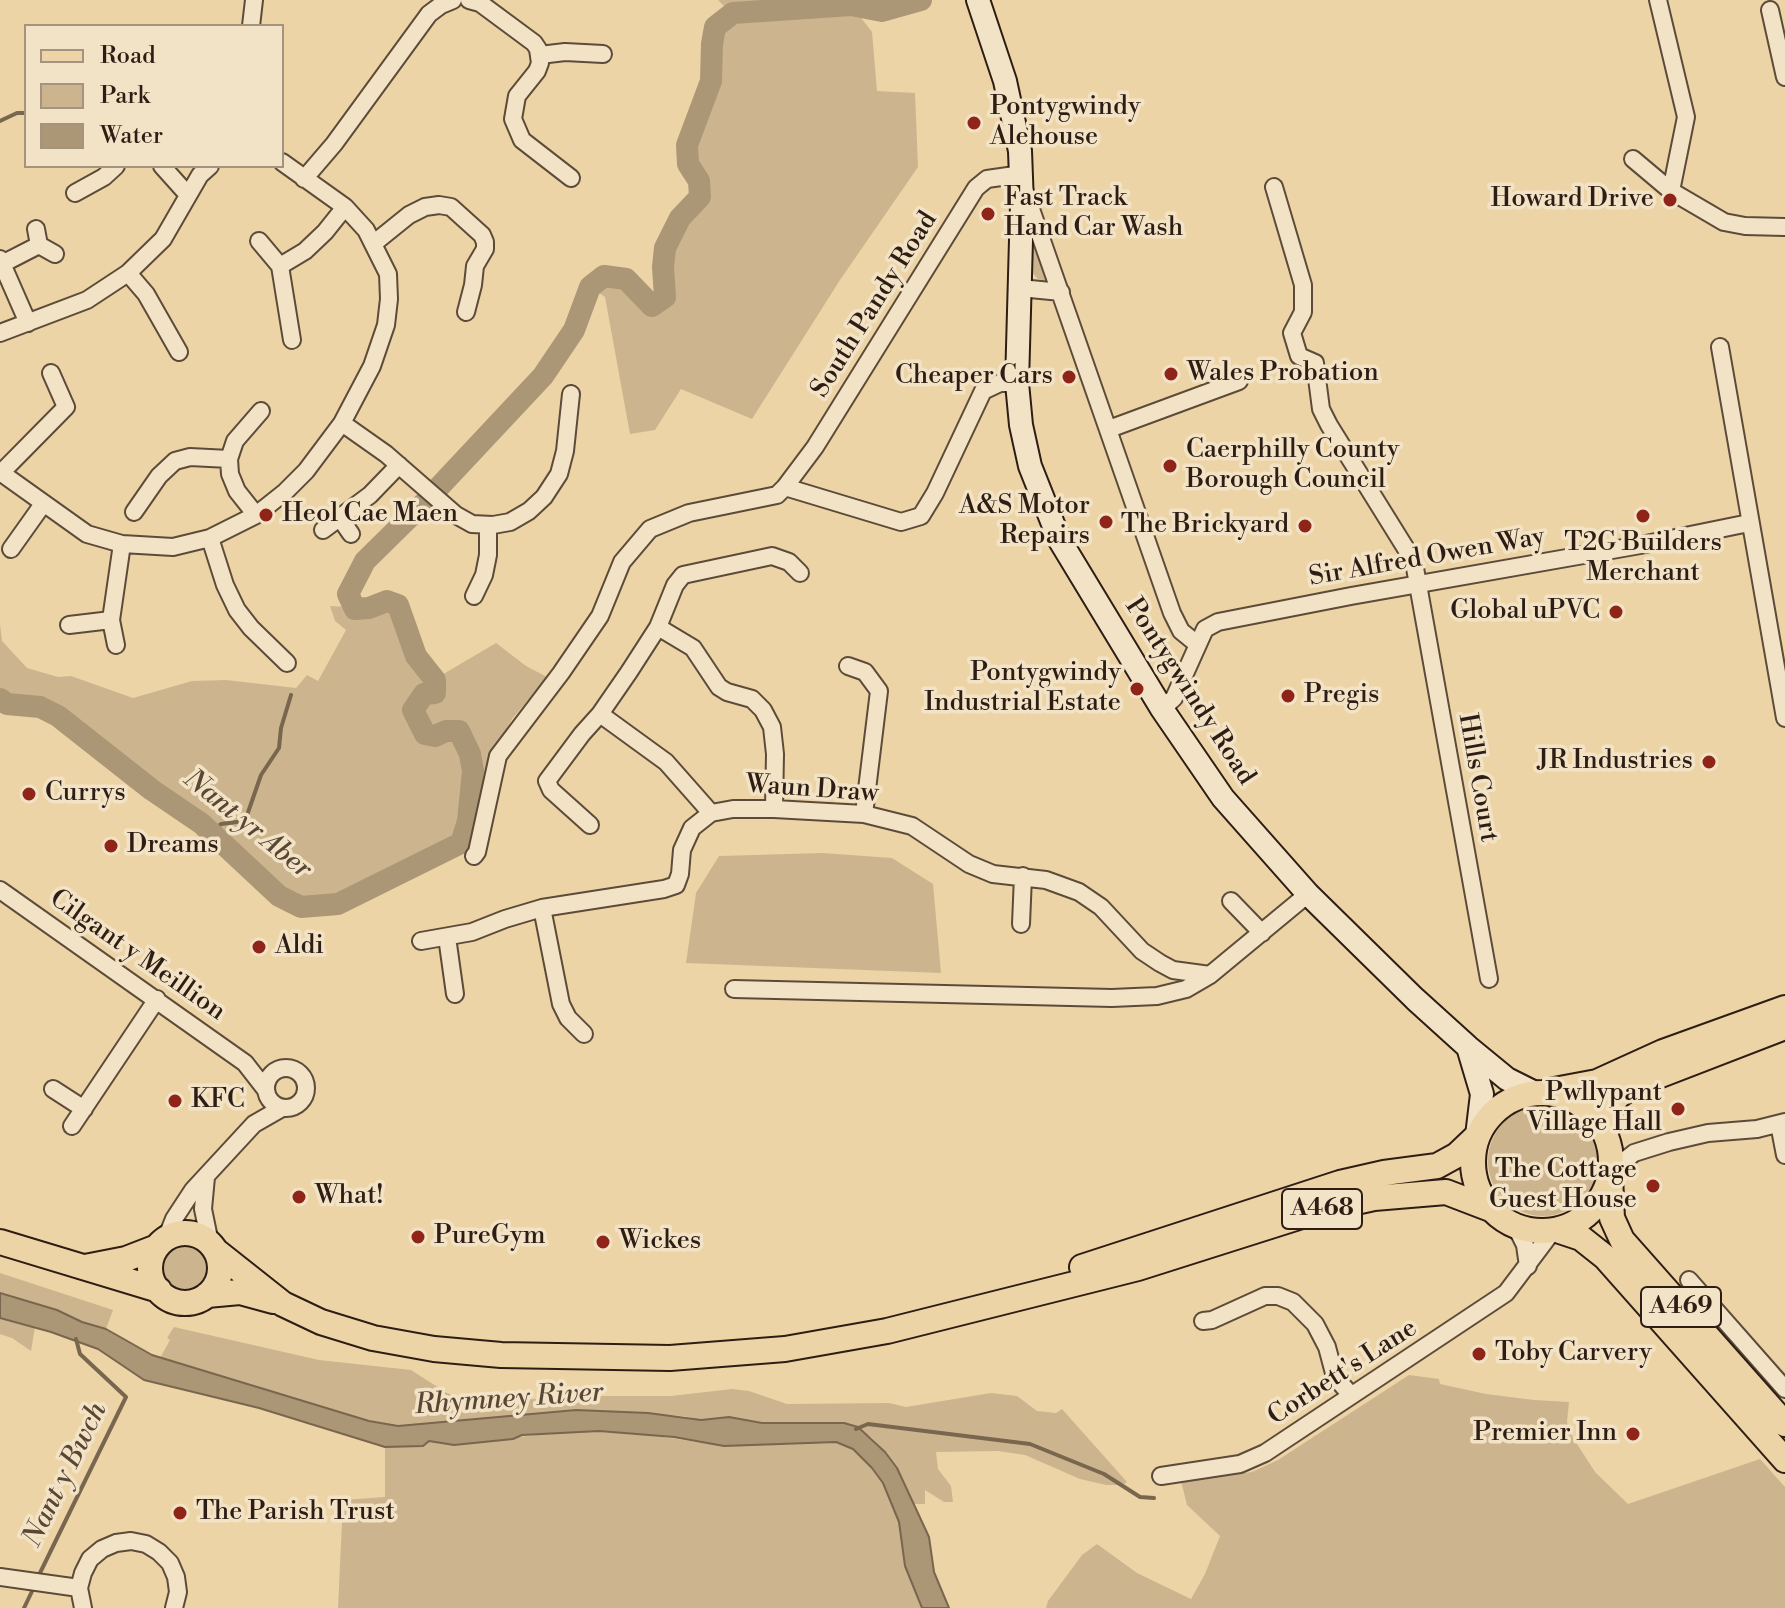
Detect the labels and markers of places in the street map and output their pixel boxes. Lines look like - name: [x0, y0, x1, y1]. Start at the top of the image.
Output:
- place label: Pontygwindy Alehouse: [990, 92, 1141, 154]
- marker: Pontygwindy Alehouse: [965, 114, 983, 132]
- place label: Fast Track Hand Car Wash: [1004, 183, 1183, 244]
- place label: Howard Drive: [1490, 184, 1654, 216]
- marker: Howard Drive: [1661, 191, 1679, 209]
- marker: Fast Track Hand Car Wash: [979, 205, 997, 223]
- place label: Wales Probation: [1187, 358, 1379, 390]
- place label: Cheaper Cars: [895, 361, 1053, 393]
- marker: Wales Probation: [1162, 365, 1180, 383]
- marker: Cheaper Cars: [1060, 368, 1078, 386]
- place label: Caerphilly County Borough Council: [1186, 435, 1399, 496]
- marker: Caerphilly County Borough Council: [1161, 457, 1179, 475]
- place label: A&S Motor Repairs: [959, 491, 1090, 552]
- place label: Heol Cae Maen: [282, 499, 458, 531]
- marker: Heol Cae Maen: [257, 506, 275, 524]
- marker: T2G Builders Merchant: [1634, 507, 1652, 525]
- place label: The Brickyard: [1121, 510, 1289, 542]
- marker: A&S Motor Repairs: [1097, 513, 1115, 531]
- marker: The Brickyard: [1296, 517, 1314, 535]
- place label: T2G Builders Merchant: [1564, 528, 1722, 590]
- place label: Global uPVC: [1450, 596, 1600, 628]
- marker: Global uPVC: [1607, 603, 1625, 621]
- place label: Pontygwindy Industrial Estate: [924, 658, 1121, 720]
- marker: Pontygwindy Industrial Estate: [1128, 680, 1146, 698]
- place label: Pregis: [1304, 680, 1379, 712]
- marker: Pregis: [1279, 687, 1297, 705]
- place label: JR Industries: [1537, 746, 1693, 778]
- marker: JR Industries: [1700, 753, 1718, 771]
- place label: Currys: [45, 778, 126, 810]
- marker: Currys: [20, 785, 38, 803]
- place label: Dreams: [127, 830, 219, 862]
- marker: Dreams: [102, 837, 120, 855]
- place label: Aldi: [275, 931, 324, 963]
- marker: Aldi: [250, 938, 268, 956]
- place label: Pwllypant Village Hall: [1527, 1078, 1662, 1140]
- place label: KFC: [191, 1085, 245, 1117]
- marker: KFC: [166, 1092, 184, 1110]
- marker: Pwllypant Village Hall: [1669, 1100, 1687, 1118]
- place label: The Cottage Guest House: [1489, 1155, 1637, 1216]
- marker: The Cottage Guest House: [1644, 1177, 1662, 1195]
- place label: What!: [315, 1181, 383, 1213]
- marker: What!: [290, 1188, 308, 1206]
- place label: PureGym: [434, 1221, 546, 1253]
- place label: Wickes: [619, 1226, 701, 1258]
- marker: PureGym: [409, 1228, 427, 1246]
- marker: Wickes: [594, 1233, 612, 1251]
- place label: Toby Carvery: [1495, 1338, 1652, 1370]
- marker: Toby Carvery: [1470, 1345, 1488, 1363]
- place label: Premier Inn: [1473, 1418, 1617, 1450]
- marker: Premier Inn: [1624, 1425, 1642, 1443]
- place label: The Parish Trust: [196, 1497, 395, 1529]
- marker: The Parish Trust: [171, 1504, 189, 1522]

